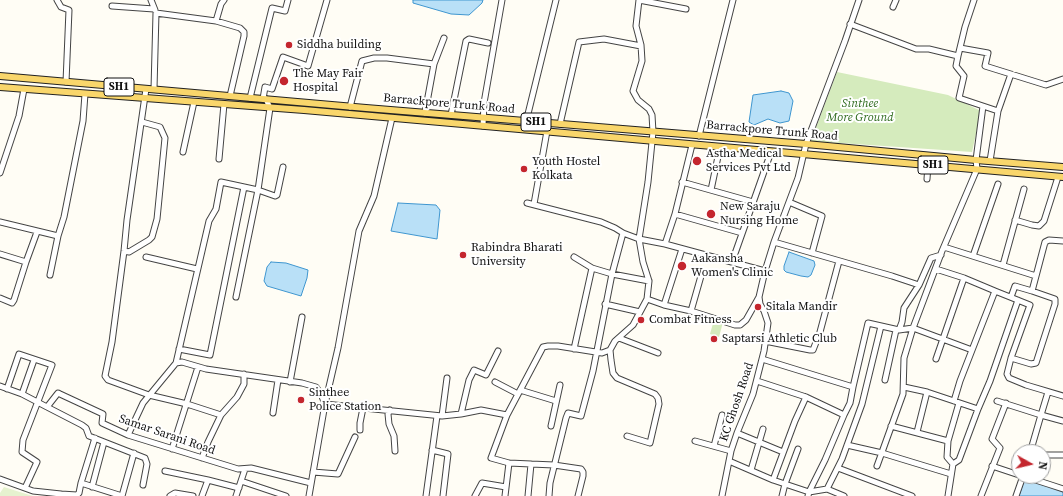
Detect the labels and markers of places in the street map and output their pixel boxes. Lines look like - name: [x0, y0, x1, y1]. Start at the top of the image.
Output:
- place label: Siddha building: [297, 38, 381, 52]
- marker: Siddha building: [284, 40, 294, 50]
- place label: The May Fair Hospital: [293, 67, 363, 95]
- marker: The May Fair Hospital: [278, 75, 290, 87]
- place label: Astha Medical Services Pvt Ltd: [706, 147, 791, 175]
- place label: Youth Hostel Kolkata: [532, 155, 600, 183]
- marker: Astha Medical Services Pvt Ltd: [691, 155, 703, 167]
- marker: Youth Hostel Kolkata: [519, 164, 529, 174]
- place label: New Saraju Nursing Home: [720, 200, 798, 228]
- marker: New Saraju Nursing Home: [705, 208, 717, 220]
- place label: Rabindra Bharati University: [471, 241, 563, 269]
- marker: Rabindra Bharati University: [458, 250, 468, 260]
- place label: Aakansha Women's Clinic: [691, 252, 773, 280]
- marker: Aakansha Women's Clinic: [676, 260, 688, 272]
- place label: Sitala Mandir: [766, 300, 837, 314]
- marker: Sitala Mandir: [753, 302, 763, 312]
- place label: Combat Fitness: [649, 313, 732, 327]
- marker: Combat Fitness: [636, 315, 646, 325]
- place label: Saptarsi Athletic Club: [722, 332, 837, 346]
- marker: Saptarsi Athletic Club: [709, 334, 719, 344]
- place label: Sinthee Police Station: [309, 386, 382, 414]
- marker: Sinthee Police Station: [296, 395, 306, 405]

